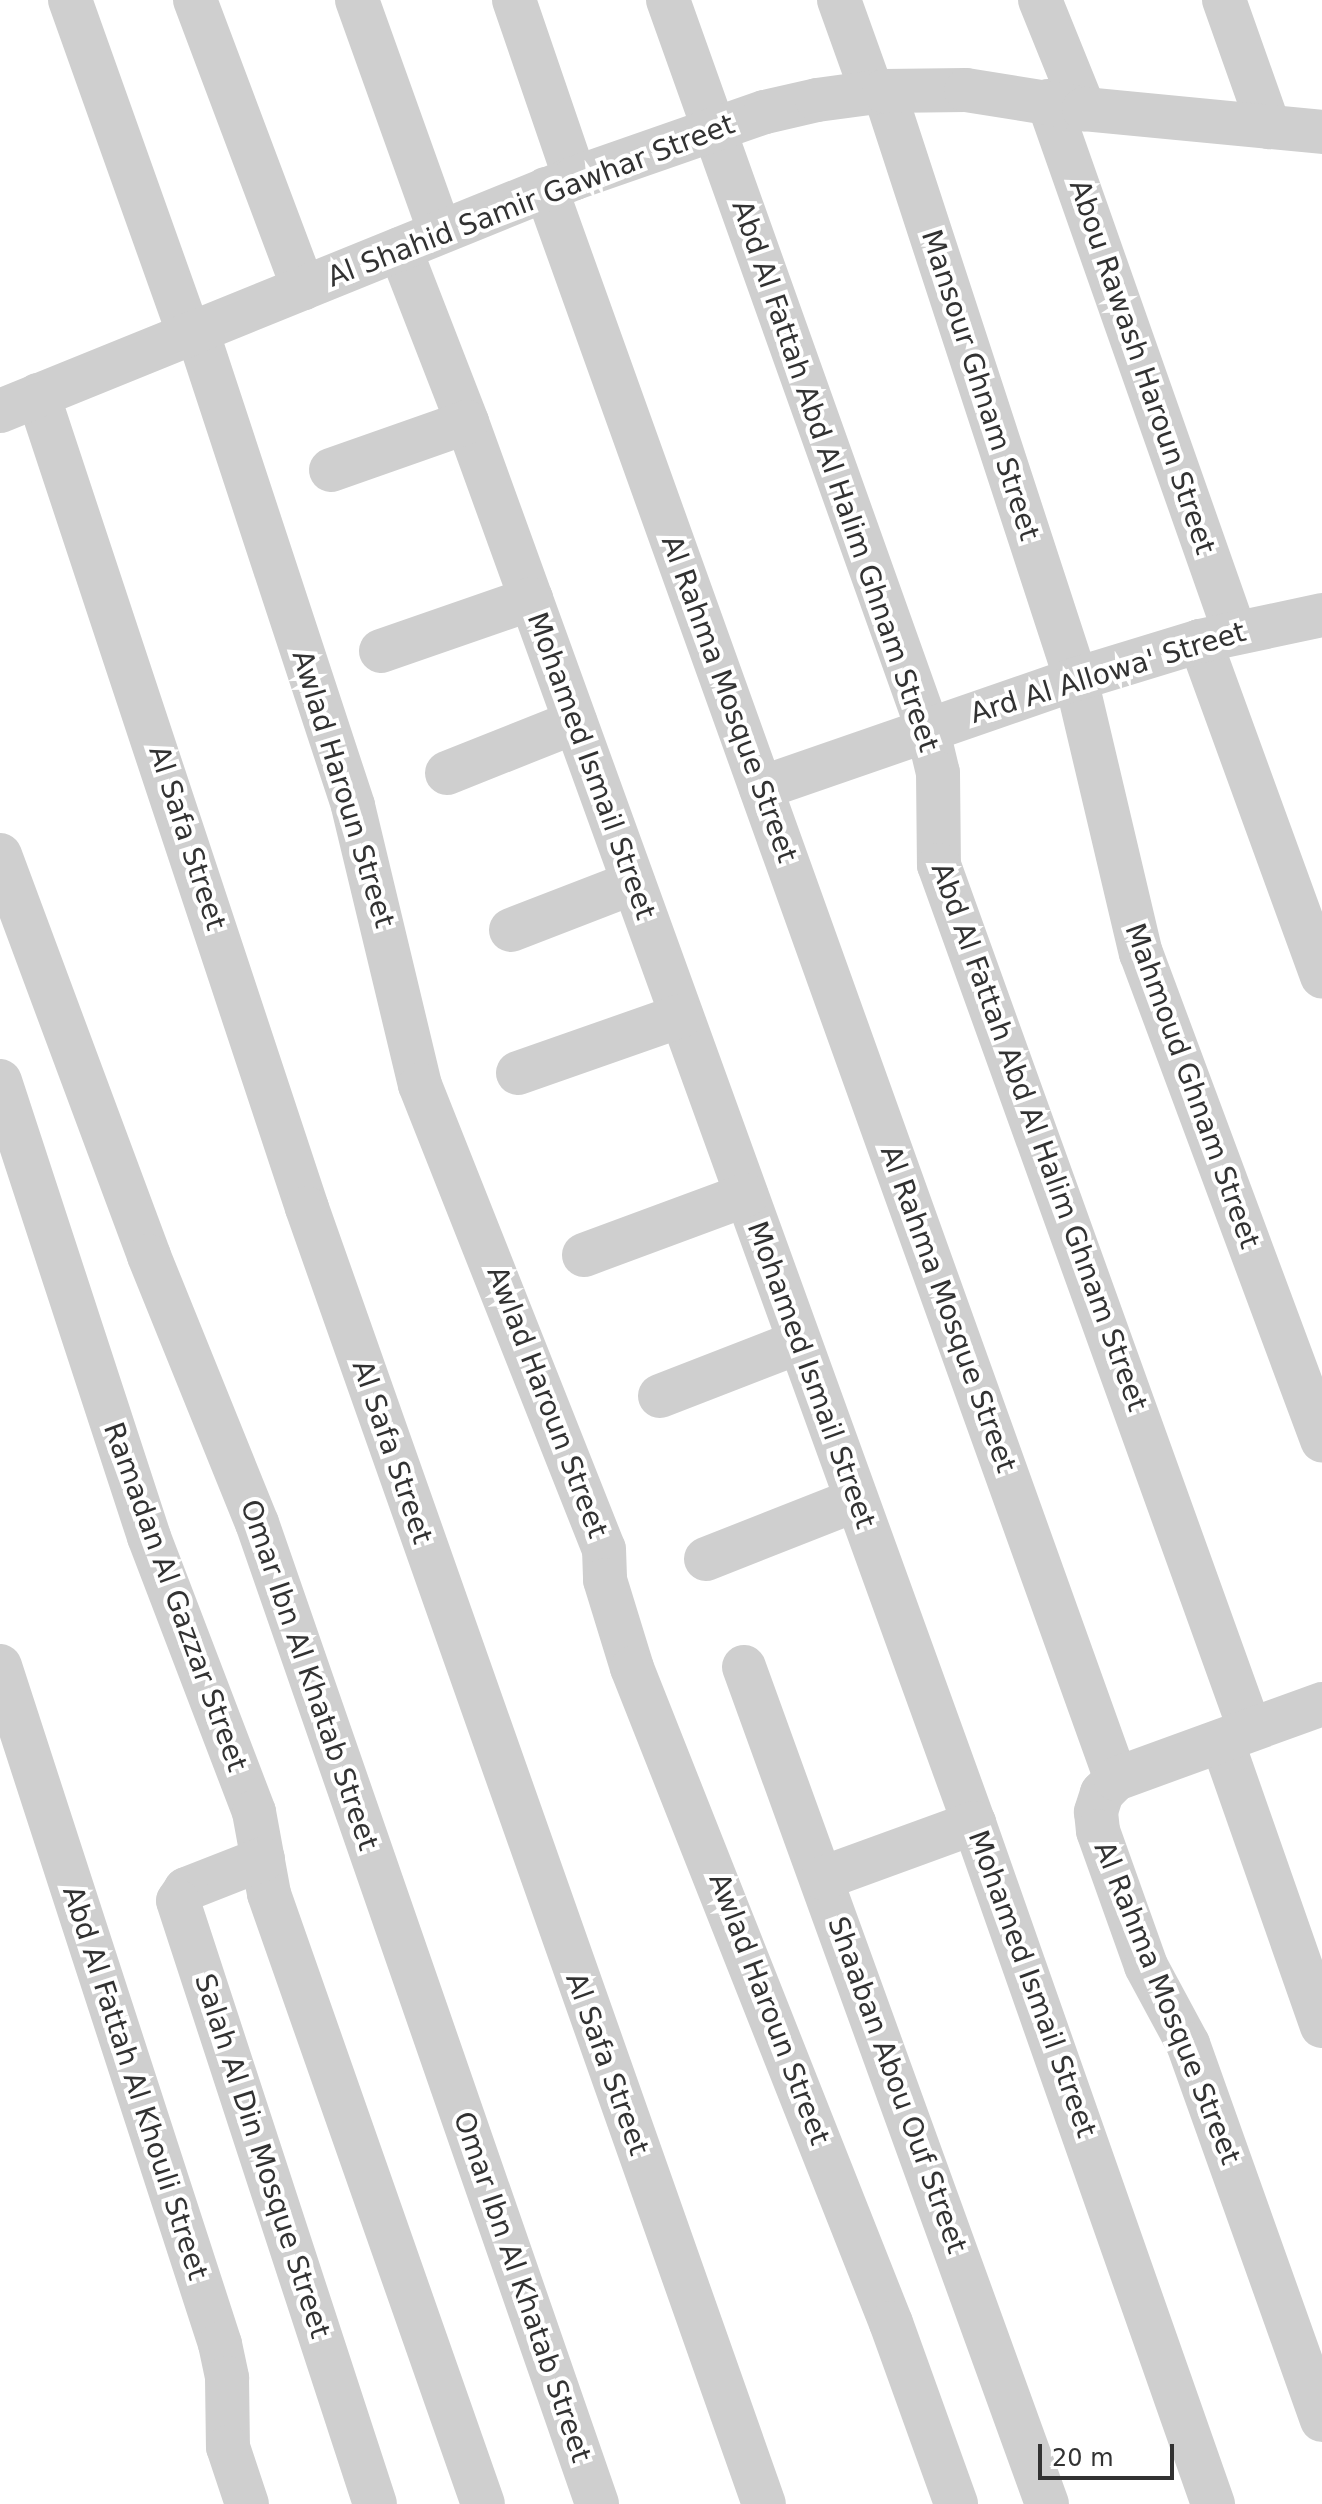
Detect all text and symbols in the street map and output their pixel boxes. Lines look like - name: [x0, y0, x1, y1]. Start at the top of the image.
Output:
- street label: Al Shahid Samir Gawhar Street: [323, 108, 739, 294]
- street label: Abou Rawash Haroun Street: [1062, 175, 1222, 559]
- street label: Abd Al Fattah Abd Al Halim Ghnam Street: [725, 196, 945, 756]
- street label: Mansour Ghnam Street: [914, 225, 1046, 545]
- street label: Al Rahma Mosque Street: [654, 531, 804, 867]
- street label: Mohamed Ismail Street: [520, 608, 662, 924]
- street label: Ard Al Allowa' Street: [966, 615, 1250, 731]
- street label: Awlad Haroun Street: [285, 646, 401, 932]
- street label: Al Safa Street: [141, 742, 233, 934]
- street label: Abd Al Fattah Abd Al Halim Ghnam Street: [924, 858, 1154, 1416]
- street label: Mahmoud Ghnam Street: [1117, 919, 1267, 1253]
- street label: Al Rahma Mosque Street: [873, 1141, 1023, 1477]
- street label: Mohamed Ismail Street: [740, 1217, 882, 1533]
- street label: Awlad Haroun Street: [480, 1261, 614, 1543]
- street label: Al Safa Street: [345, 1356, 439, 1548]
- street label: Ramadan Al Gazzar Street: [96, 1418, 254, 1776]
- street label: Omar Ibn Al Khatab Street: [233, 1495, 385, 1855]
- street label: Mohamed Ismail Street: [961, 1826, 1103, 2142]
- street label: Al Rahma Mosque Street: [1087, 1837, 1247, 2169]
- street label: Awlad Haroun Street: [702, 1868, 836, 2150]
- street label: Abd Al Fattah Al Khouli Street: [55, 1882, 215, 2284]
- street label: Shaaban Abou Ouf Street: [820, 1912, 974, 2258]
- street label: Al Safa Street: [558, 1968, 656, 2160]
- street label: Salah Al Din Mosque Street: [187, 1970, 337, 2342]
- street label: Omar Ibn Al Khatab Street: [446, 2107, 598, 2467]
- scale bar: [1042, 2428, 1178, 2478]
- text: 20 m: [1052, 2444, 1114, 2472]

